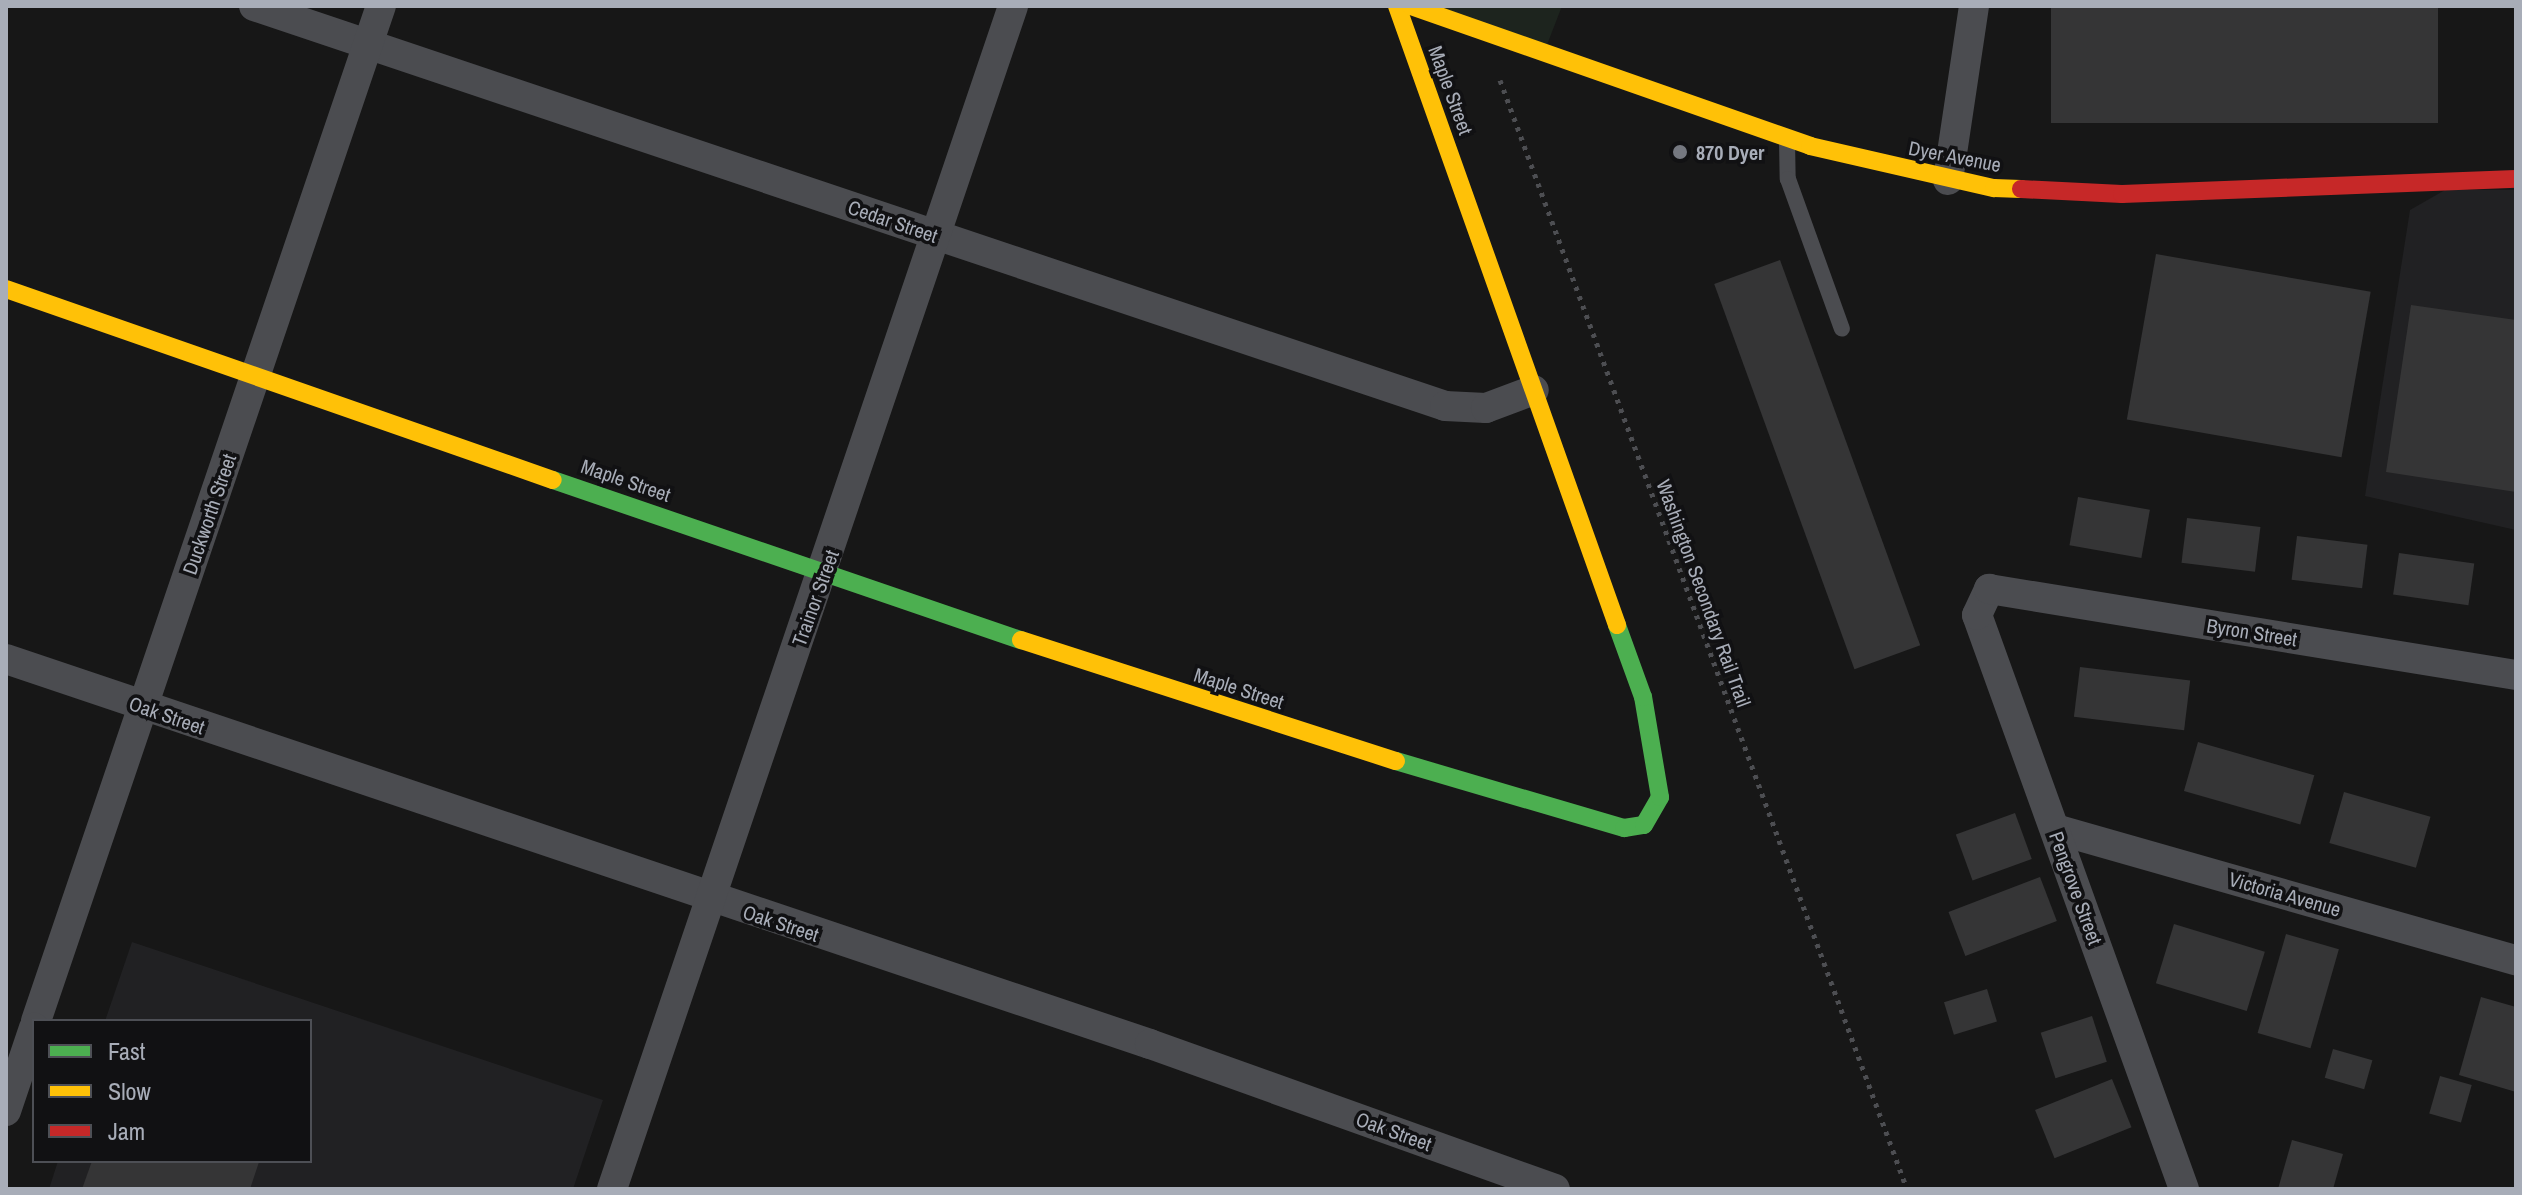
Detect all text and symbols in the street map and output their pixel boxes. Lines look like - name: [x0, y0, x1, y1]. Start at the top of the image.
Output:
- street label: Maple Street: [1424, 42, 1478, 138]
- street label: Dyer Avenue: [1906, 135, 2004, 177]
- place label: 870 Dyer: [1696, 140, 1764, 164]
- marker: 870 Dyer: [1671, 143, 1689, 161]
- street label: Cedar Street: [845, 195, 941, 247]
- street label: Duckworth Street: [177, 451, 241, 577]
- street label: Maple Street: [578, 454, 674, 506]
- street label: Washington Secondary Rail Trail: [1652, 476, 1756, 710]
- street label: Trainor Street: [787, 547, 843, 649]
- street label: Byron Street: [2205, 613, 2299, 651]
- street label: Maple Street: [1191, 662, 1287, 714]
- street label: Oak Street: [126, 691, 208, 739]
- street label: Pengrove Street: [2044, 828, 2108, 948]
- street label: Victoria Avenue: [2226, 866, 2344, 922]
- street label: Oak Street: [740, 899, 822, 947]
- legend: [32, 1019, 312, 1163]
- text: Fast: [108, 1035, 145, 1067]
- text: Slow: [108, 1075, 151, 1107]
- street label: Oak Street: [1353, 1106, 1435, 1156]
- text: Jam: [108, 1115, 145, 1147]

